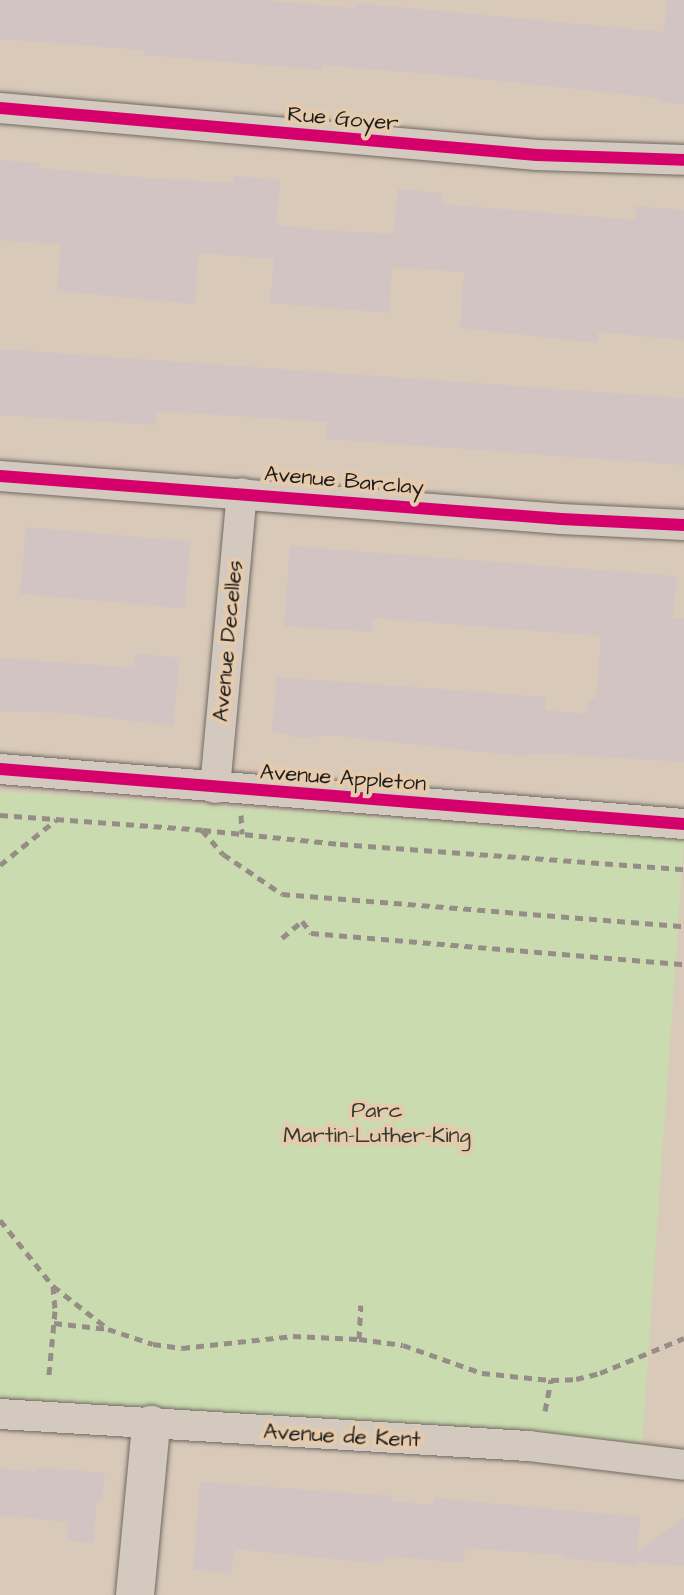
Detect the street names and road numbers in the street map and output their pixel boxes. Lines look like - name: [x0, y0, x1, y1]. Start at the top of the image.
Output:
- street label: Rue Goyer: [286, 101, 400, 137]
- street label: Avenue Barclay: [263, 461, 425, 501]
- street label: Avenue Decelles: [208, 559, 248, 723]
- street label: Avenue Appleton: [259, 759, 427, 797]
- street label: Avenue de Kent: [263, 1419, 421, 1453]

